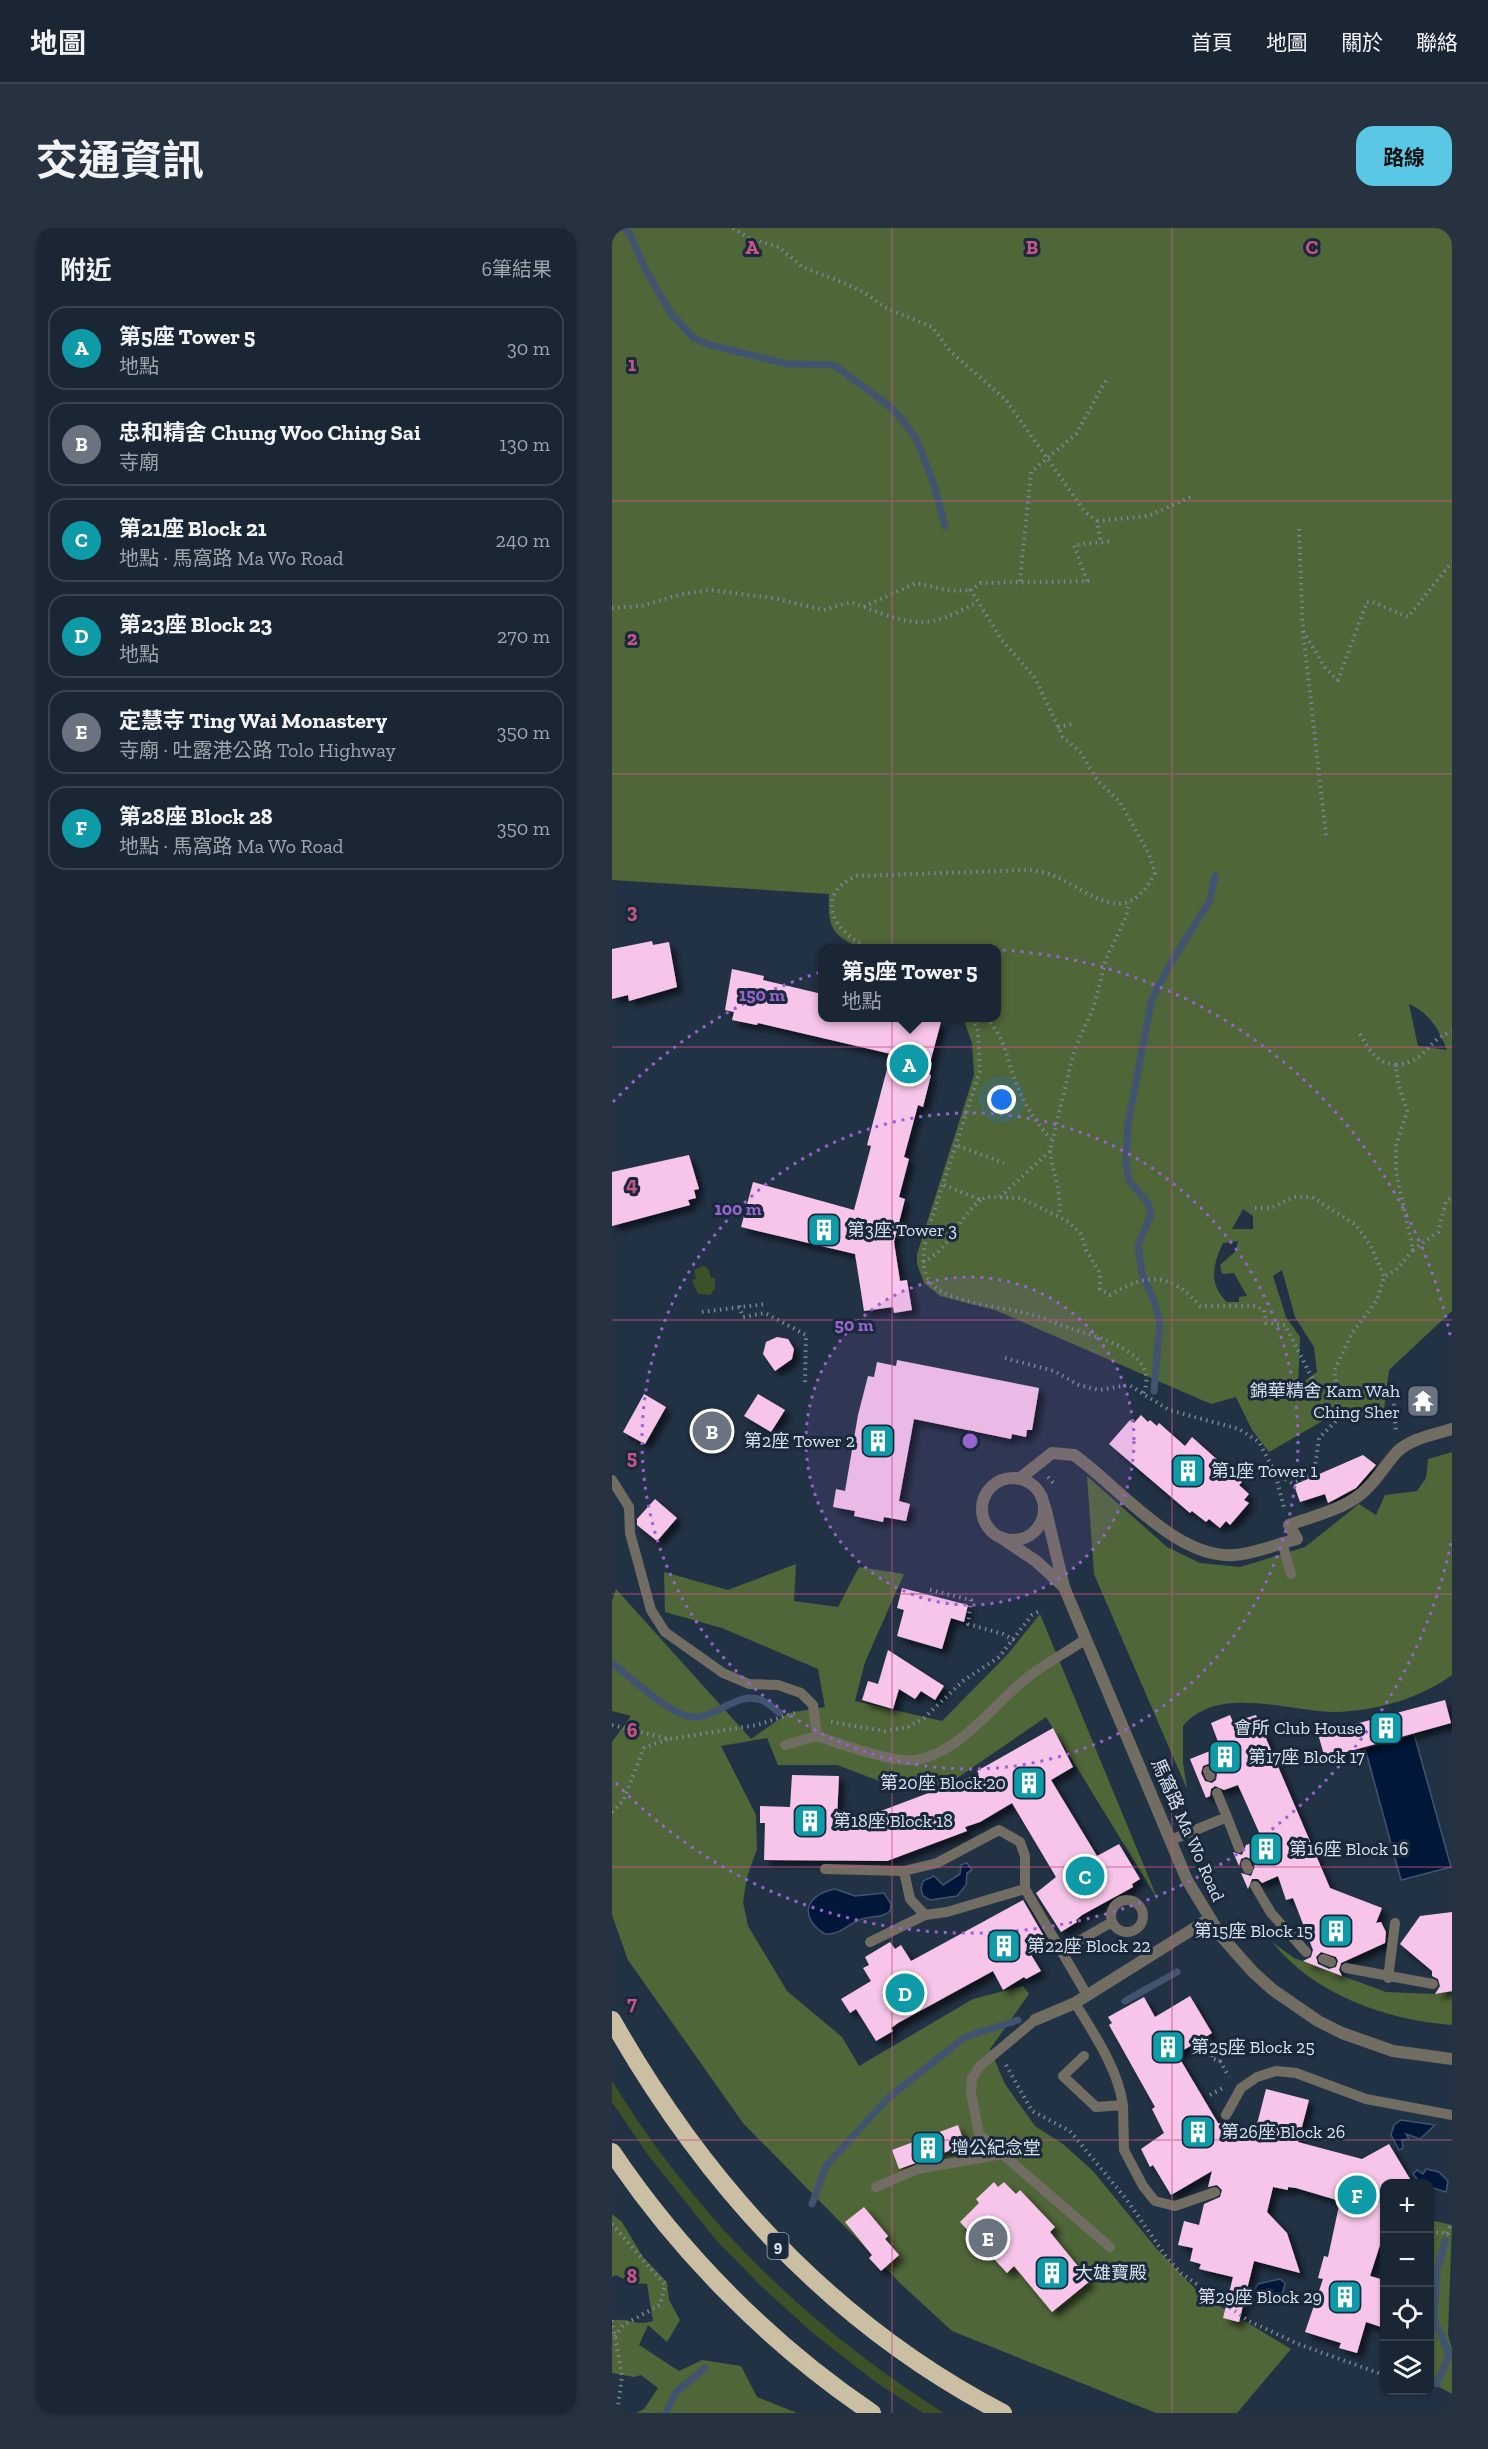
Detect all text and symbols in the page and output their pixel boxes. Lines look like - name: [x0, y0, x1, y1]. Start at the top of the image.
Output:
- text: 地圖: [30, 27, 86, 60]
- text: 首頁: [1191, 30, 1233, 55]
- text: 地圖: [1266, 30, 1308, 55]
- text: 關於: [1341, 30, 1383, 55]
- text: 聯絡: [1416, 30, 1458, 55]
- button: 路線: [1356, 126, 1452, 186]
- text: 交通資訊: [36, 135, 204, 186]
- text: A: [745, 235, 759, 259]
- text: B: [1026, 235, 1038, 259]
- text: C: [1306, 235, 1319, 259]
- text: 附近: [60, 254, 112, 286]
- text: 6筆結果: [481, 257, 552, 281]
- text: 第5座 Tower 5: [119, 323, 255, 350]
- text: A: [75, 336, 88, 360]
- text: 30 m: [507, 336, 550, 360]
- text: 1: [628, 352, 636, 376]
- text: 地點: [119, 354, 159, 378]
- text: 忠和精舍 Chung Woo Ching Sai: [119, 419, 421, 446]
- text: B: [75, 432, 88, 456]
- text: 130 m: [499, 432, 550, 456]
- text: 寺廟: [119, 450, 159, 474]
- text: 第21座 Block 21: [119, 515, 267, 542]
- text: C: [75, 528, 88, 552]
- text: 240 m: [496, 528, 550, 552]
- text: 地點 · 馬窩路 Ma Wo Road: [119, 546, 344, 570]
- text: 第23座 Block 23: [119, 611, 272, 638]
- text: D: [75, 624, 88, 648]
- text: 270 m: [497, 624, 550, 648]
- text: 2: [627, 626, 638, 650]
- text: 地點: [119, 642, 159, 666]
- text: 定慧寺 Ting Wai Monastery: [119, 707, 387, 734]
- text: E: [76, 720, 87, 744]
- text: 350 m: [497, 720, 550, 744]
- text: 寺廟 · 吐露港公路 Tolo Highway: [119, 738, 396, 762]
- text: 第28座 Block 28: [119, 803, 273, 830]
- text: F: [76, 816, 87, 840]
- text: 350 m: [497, 816, 550, 840]
- text: 地點 · 馬窩路 Ma Wo Road: [119, 834, 344, 858]
- text: 3: [627, 899, 638, 923]
- popup: [818, 944, 1001, 1022]
- text: 第5座 Tower 5: [841, 958, 978, 985]
- text: 150 m: [739, 984, 785, 1006]
- text: 地點: [841, 989, 881, 1013]
- pin: A: [890, 1042, 928, 1086]
- your location: [987, 1085, 1016, 1114]
- text: 4: [626, 1172, 638, 1196]
- text: 100 m: [714, 1198, 762, 1220]
- building icon: 第3座 Tower 3: [806, 1212, 842, 1248]
- place label: 第3座 Tower 3: [847, 1219, 957, 1241]
- text: 50 m: [835, 1314, 874, 1336]
- place label: 錦華精舍 Kam Wah Ching Sher: [1250, 1380, 1400, 1423]
- temple icon: 錦華精舍 Kam Wah Ching Sher: [1405, 1383, 1441, 1419]
- pin: B: [692, 1408, 732, 1454]
- building icon: 第2座 Tower 2: [860, 1423, 896, 1459]
- place label: 第2座 Tower 2: [744, 1430, 855, 1452]
- centre of rings: [960, 1431, 980, 1451]
- text: 5: [627, 1445, 637, 1469]
- building icon: 第1座 Tower 1: [1170, 1453, 1206, 1489]
- place label: 第1座 Tower 1: [1211, 1460, 1317, 1482]
- building icon: 會所 Club House: [1368, 1710, 1404, 1746]
- place label: 會所 Club House: [1234, 1717, 1363, 1739]
- text: 6: [627, 1718, 638, 1742]
- building icon: 第17座 Block 17: [1207, 1739, 1243, 1775]
- place label: 第17座 Block 17: [1248, 1746, 1365, 1768]
- street label: 馬窩路 Ma Wo Road: [1147, 1755, 1229, 1905]
- building icon: 第20座 Block 20: [1011, 1765, 1047, 1801]
- place label: 第20座 Block 20: [880, 1772, 1006, 1794]
- building icon: 第18座 Block 18: [792, 1803, 828, 1839]
- place label: 第18座 Block 18: [833, 1810, 953, 1832]
- building icon: 第16座 Block 16: [1248, 1831, 1284, 1867]
- place label: 第16座 Block 16: [1289, 1838, 1409, 1860]
- pin: C: [1066, 1854, 1104, 1898]
- building icon: 第15座 Block 15: [1318, 1913, 1354, 1949]
- place label: 第15座 Block 15: [1194, 1920, 1313, 1942]
- building icon: 第22座 Block 22: [986, 1928, 1022, 1964]
- place label: 第22座 Block 22: [1027, 1935, 1151, 1957]
- pin: D: [886, 1970, 924, 2016]
- text: 7: [627, 1991, 637, 2015]
- building icon: 第25座 Block 25: [1150, 2029, 1186, 2065]
- place label: 第25座 Block 25: [1191, 2036, 1315, 2058]
- building icon: 第26座 Block 26: [1180, 2114, 1216, 2150]
- place label: 第26座 Block 26: [1221, 2121, 1345, 2143]
- building icon: 增公紀念堂: [910, 2130, 946, 2166]
- place label: 增公紀念堂: [951, 2137, 1041, 2159]
- pin: F: [1338, 2172, 1376, 2218]
- map controls: [1380, 2179, 1434, 2395]
- button: +: [1380, 2179, 1434, 2233]
- pin: E: [968, 2216, 1007, 2260]
- road number: 9: [768, 2233, 788, 2259]
- button: −: [1380, 2233, 1434, 2287]
- building icon: 大雄寶殿: [1034, 2255, 1070, 2291]
- place label: 大雄寶殿: [1075, 2262, 1147, 2284]
- text: 8: [627, 2264, 638, 2288]
- building icon: 第29座 Block 29: [1327, 2279, 1363, 2315]
- place label: 第29座 Block 29: [1198, 2286, 1322, 2308]
- button: locate: [1380, 2287, 1434, 2341]
- button: layers: [1380, 2341, 1434, 2395]

